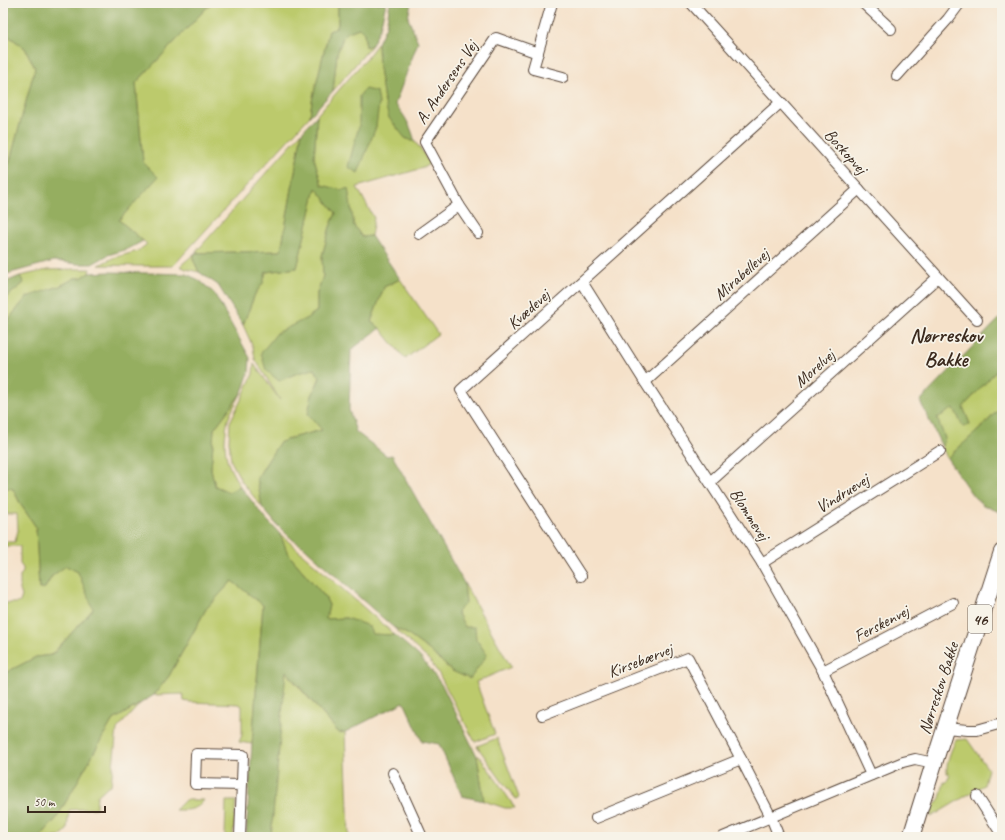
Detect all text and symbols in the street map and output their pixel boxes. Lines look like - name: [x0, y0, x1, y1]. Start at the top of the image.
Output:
- street label: A. Andersens Vej: [411, 34, 483, 128]
- street label: Boskopvej: [820, 124, 873, 180]
- street label: Mirabellevej: [709, 242, 775, 305]
- street label: Kvædevej: [503, 283, 556, 334]
- district label: Nørreskov Bakke: [910, 322, 984, 372]
- street label: Morelvej: [790, 343, 841, 392]
- street label: Vindruevej: [812, 468, 875, 518]
- street label: Blommevej: [725, 484, 776, 546]
- street label: Ferskenvej: [850, 599, 914, 647]
- road number: 46: [968, 605, 992, 633]
- street label: Kirsebærvej: [605, 638, 678, 682]
- street label: Nørreskov Bakke: [914, 638, 964, 737]
- scale bar: [28, 788, 105, 814]
- text: 50 m: [34, 794, 56, 810]

